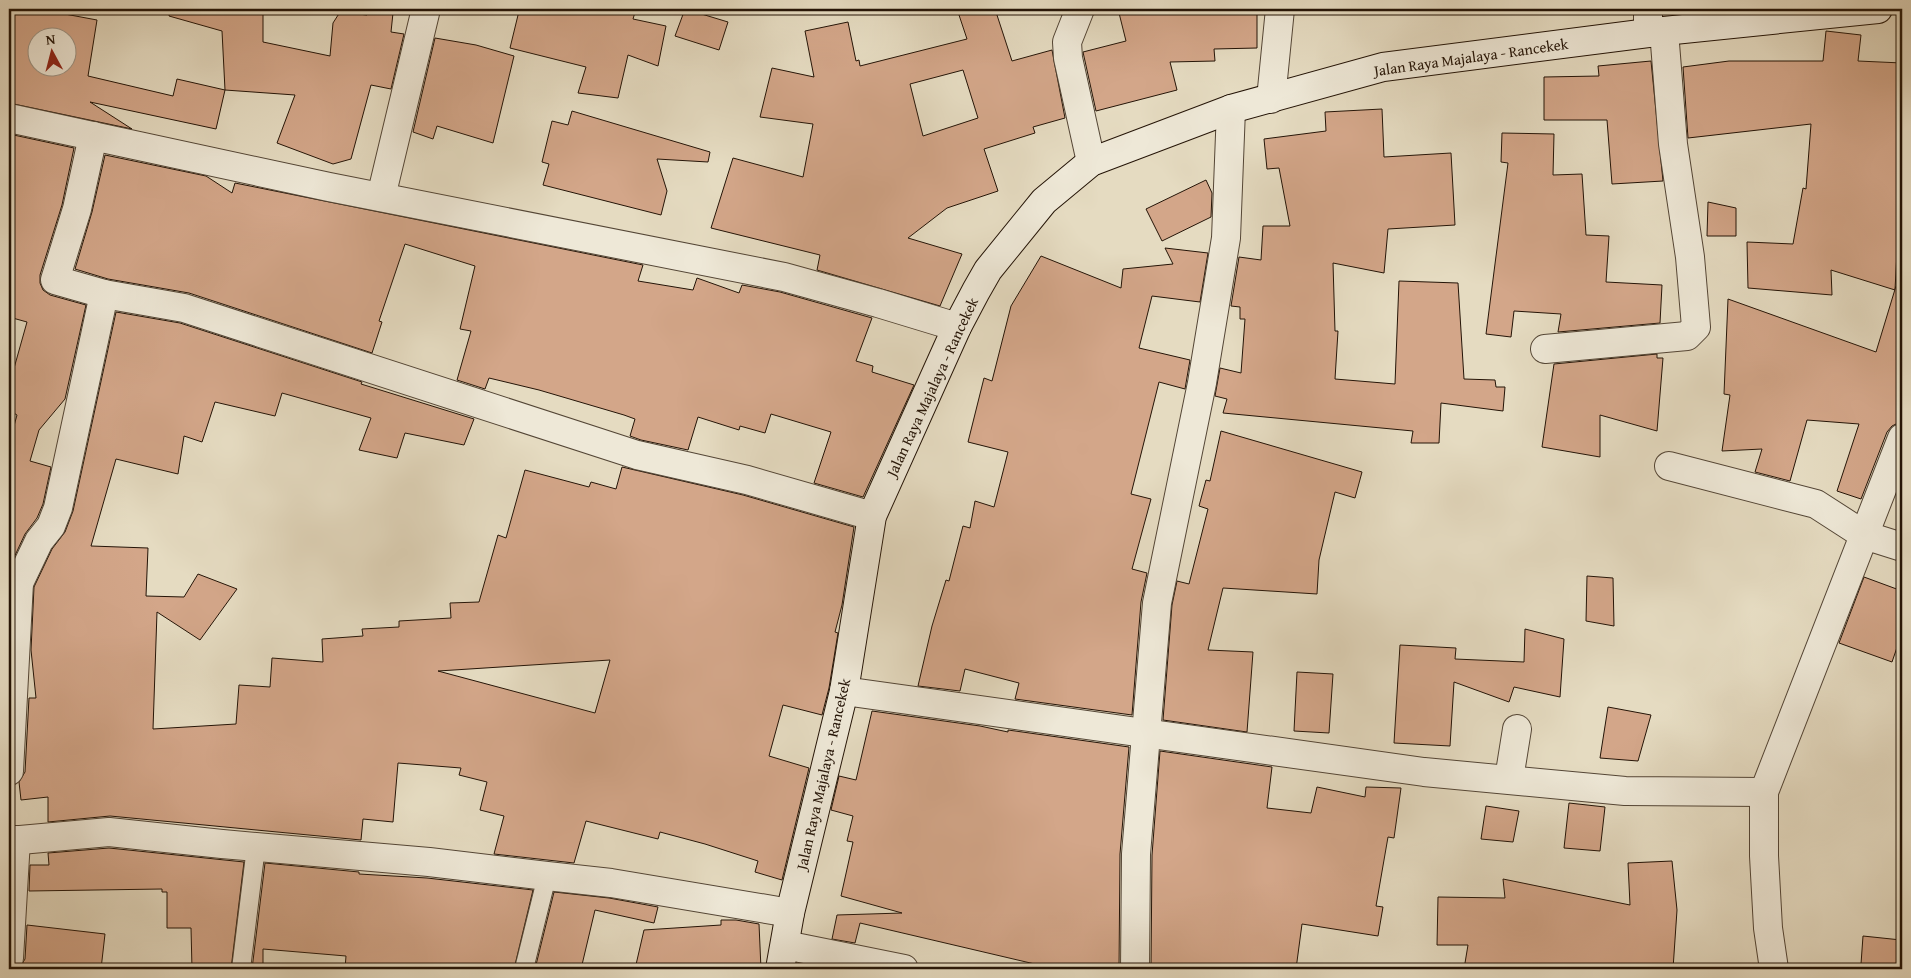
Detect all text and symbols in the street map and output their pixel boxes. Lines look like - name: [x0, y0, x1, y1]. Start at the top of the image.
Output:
- north arrow: [28, 28, 78, 78]
- text: N: [45, 29, 57, 50]
- street label: Jalan Raya Majalaya - Rancekek: [1371, 33, 1570, 81]
- street label: Jalan Raya Majalaya - Rancekek: [880, 293, 983, 482]
- street label: Jalan Raya Majalaya - Rancekek: [790, 676, 855, 874]

